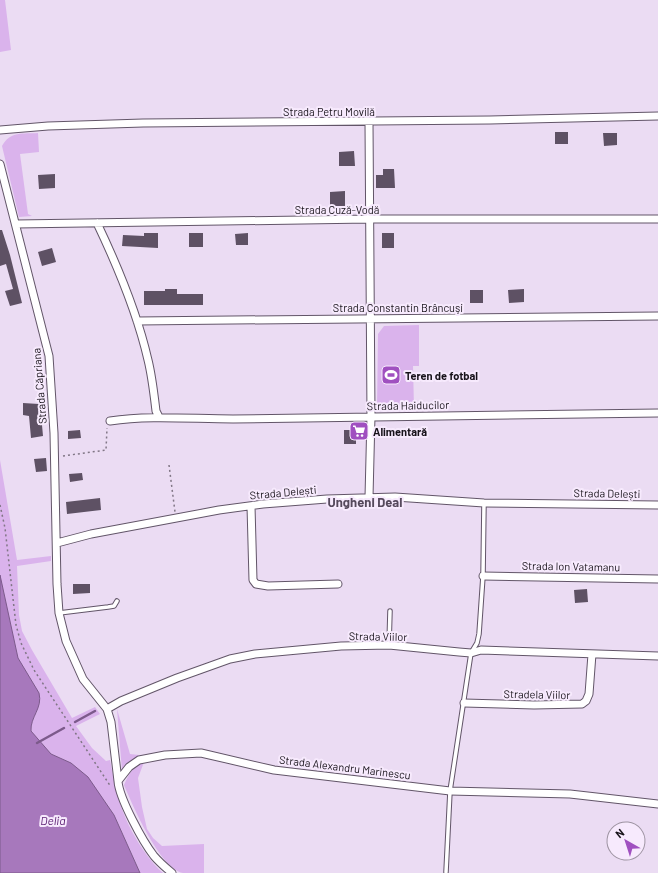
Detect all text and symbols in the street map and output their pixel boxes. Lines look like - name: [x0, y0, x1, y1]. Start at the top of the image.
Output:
- street label: Strada Petru Movilă: [283, 105, 375, 118]
- street label: Strada Cuză-Vodă: [295, 203, 379, 216]
- street label: Strada Constantin Brâncuşi: [333, 301, 463, 314]
- street label: Strada Căpriana: [29, 348, 49, 424]
- sports icon: Teren de fotbal: [380, 364, 402, 386]
- place label: Teren de fotbal: [405, 369, 478, 382]
- street label: Strada Haiducilor: [367, 398, 449, 412]
- supermarket icon: Alimentară: [348, 420, 370, 442]
- place label: Alimentară: [373, 425, 427, 438]
- street label: Strada Delești: [249, 483, 317, 501]
- street label: Strada Delești: [573, 486, 641, 500]
- district label: Ungheni Deal: [328, 494, 402, 510]
- street label: Strada Ion Vatamanu: [522, 559, 620, 573]
- street label: Strada Viilor: [349, 629, 407, 643]
- street label: Stradela Viilor: [503, 687, 571, 701]
- street label: Strada Alexandru Marinescu: [278, 752, 412, 782]
- water label: Delia: [40, 813, 66, 827]
- north arrow: [606, 821, 646, 861]
- text: N: [612, 825, 626, 840]

